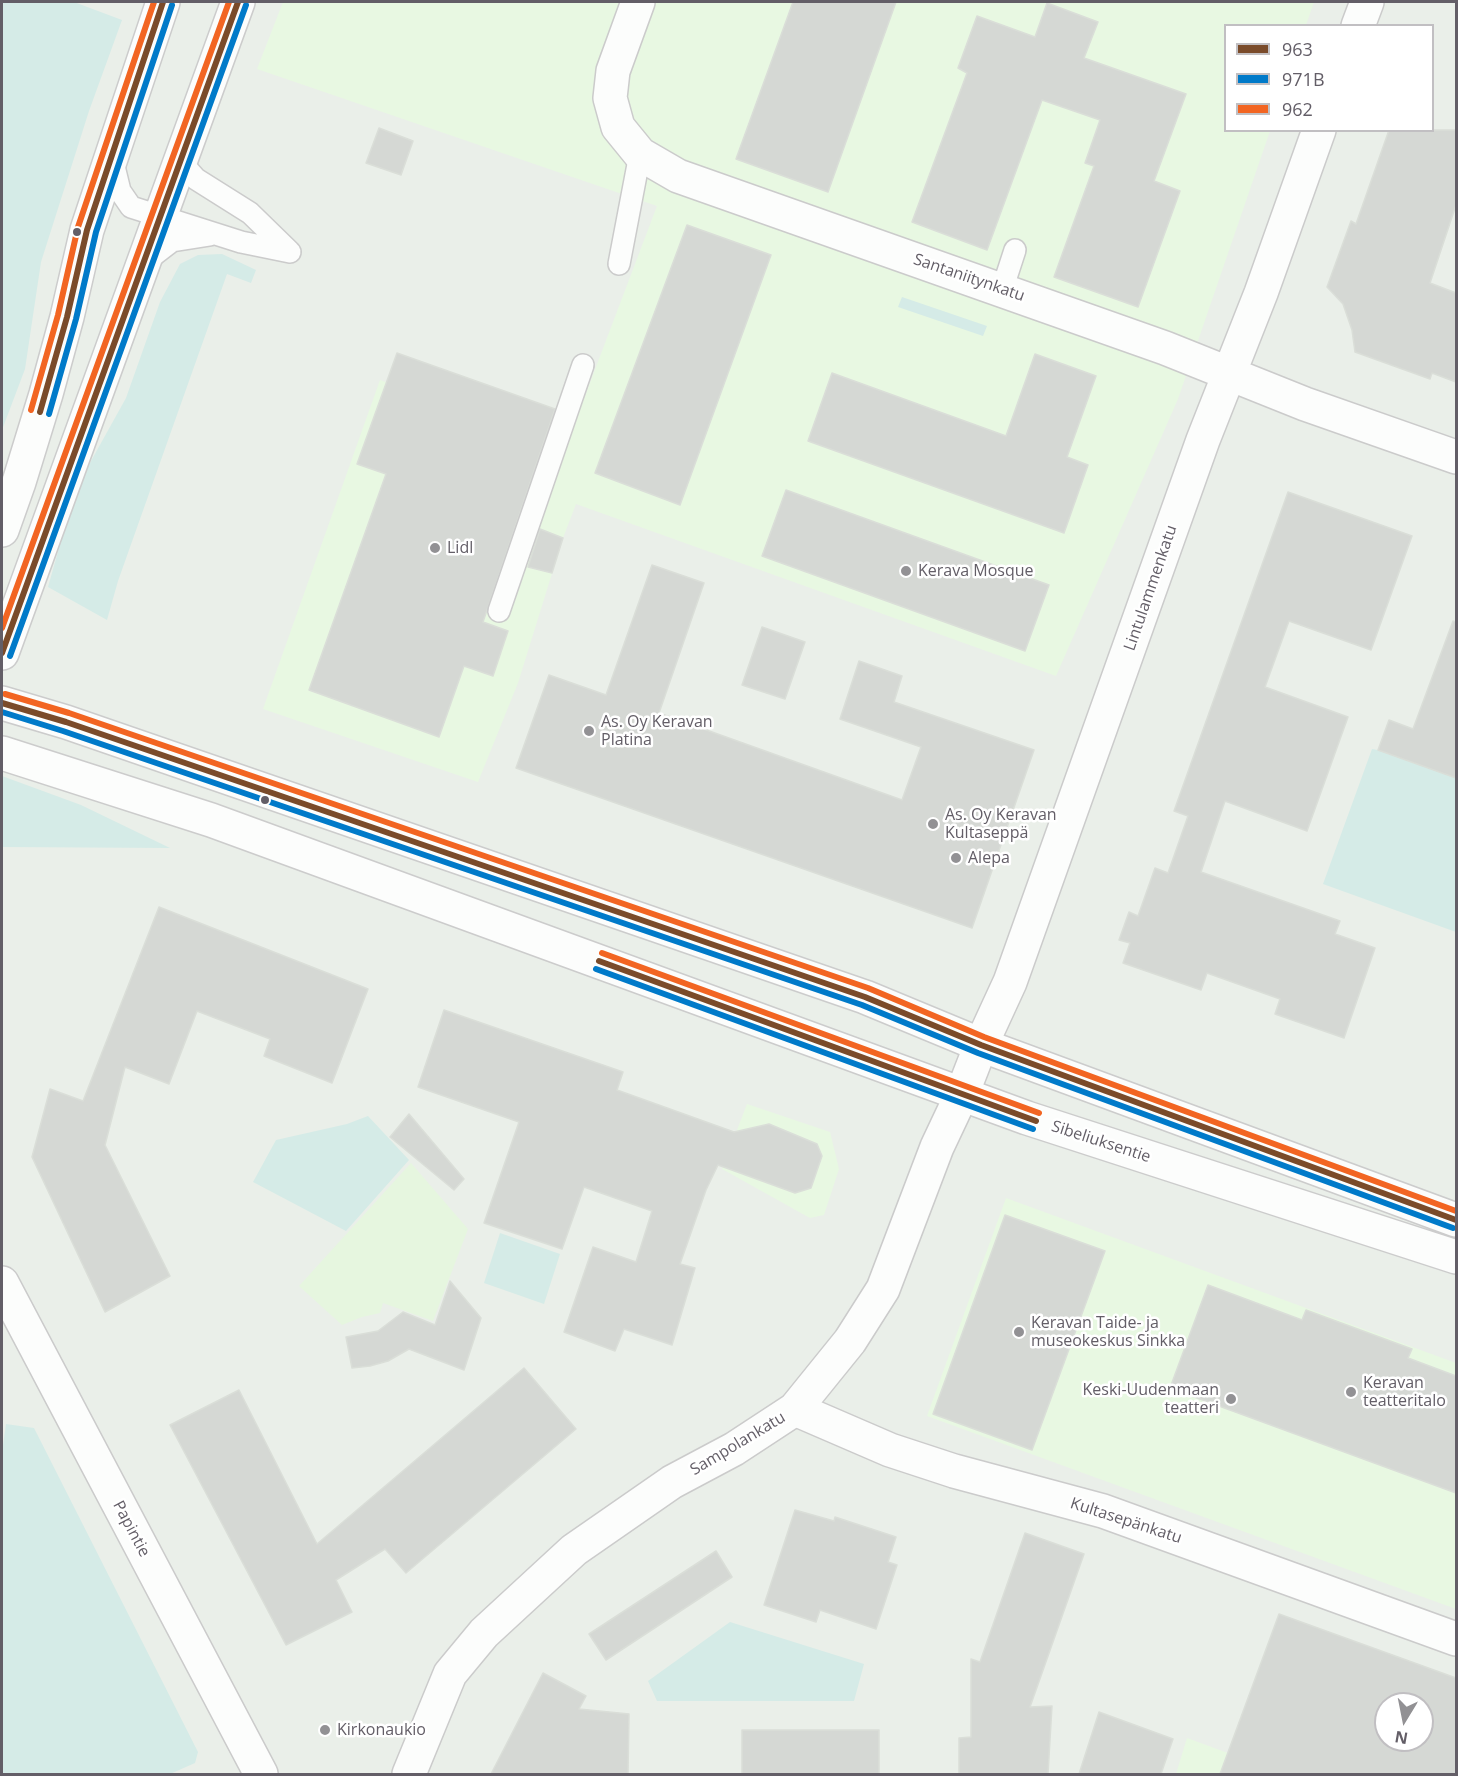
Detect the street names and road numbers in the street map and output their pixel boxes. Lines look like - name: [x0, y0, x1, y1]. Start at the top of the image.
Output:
- street label: Santaniitynkatu: [911, 250, 1027, 306]
- street label: Lintulammenkatu: [1120, 523, 1182, 653]
- street label: Sibeliuksentie: [1049, 1117, 1153, 1167]
- street label: Sampolankatu: [687, 1408, 789, 1480]
- street label: Kultasepänkatu: [1068, 1494, 1184, 1548]
- street label: Papintie: [108, 1498, 154, 1560]

